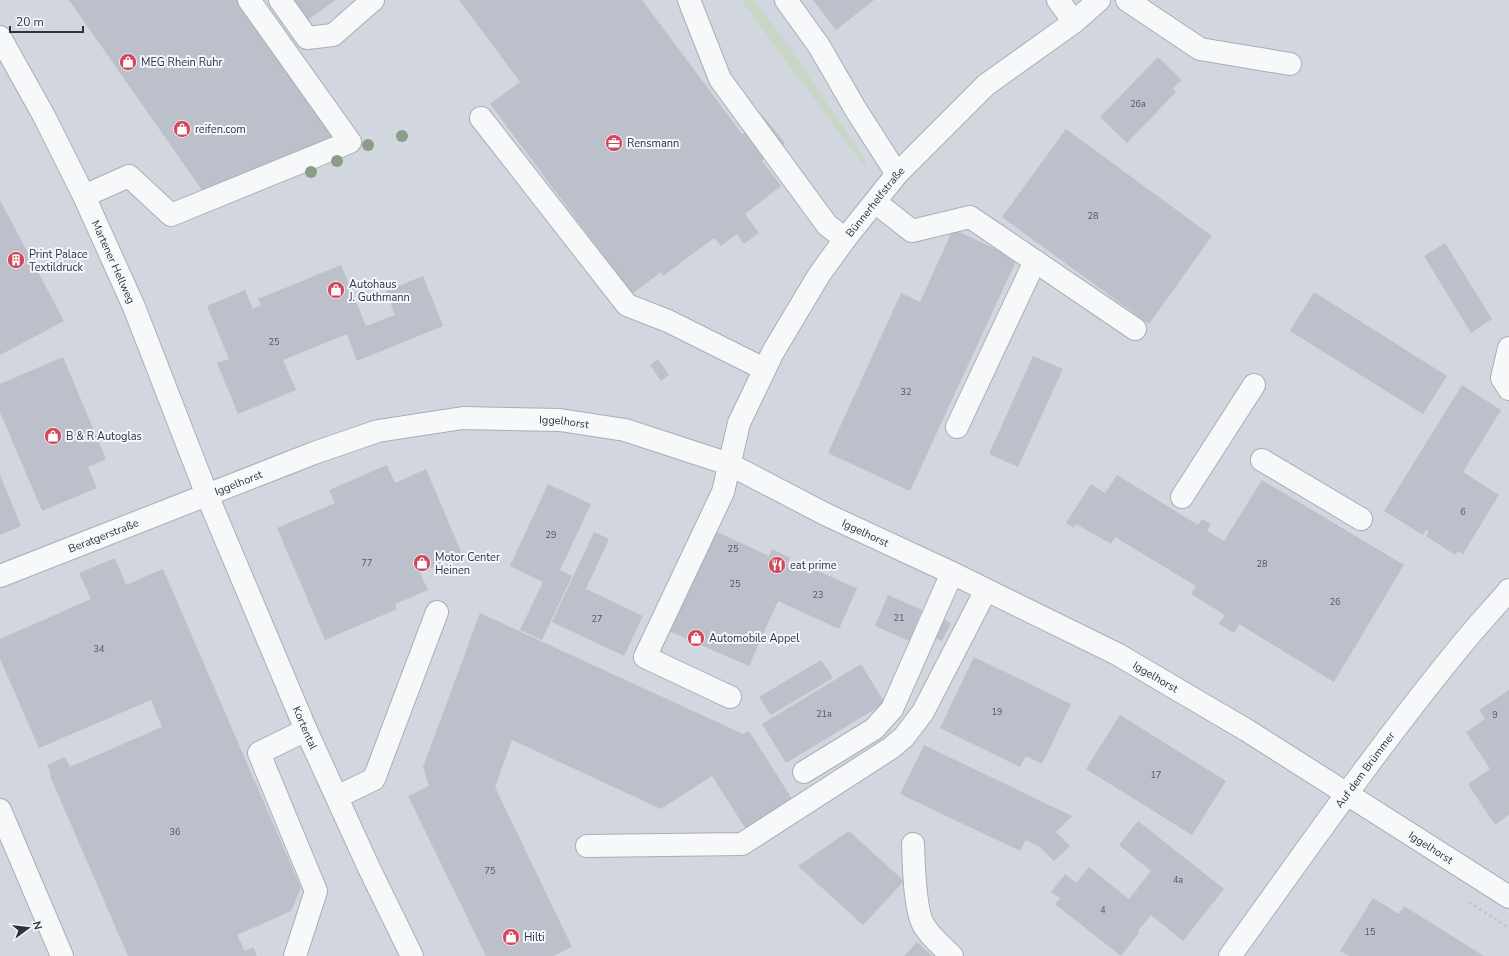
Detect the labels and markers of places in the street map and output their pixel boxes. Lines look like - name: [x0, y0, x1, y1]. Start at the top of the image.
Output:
- shop icon: MEG Rhein Ruhr: [118, 52, 138, 72]
- place label: MEG Rhein Ruhr: [141, 55, 222, 70]
- shop icon: reifen.com: [172, 119, 192, 139]
- place label: reifen.com: [195, 122, 246, 137]
- office icon: Rensmann: [604, 133, 624, 153]
- place label: Rensmann: [627, 136, 679, 151]
- place label: Print Palace Textildruck: [29, 247, 88, 275]
- building icon: Print Palace Textildruck: [6, 250, 26, 270]
- place label: Autohaus J. Guthmann: [348, 277, 410, 305]
- shop icon: Autohaus J. Guthmann: [326, 280, 346, 300]
- shop icon: B & R Autoglas: [43, 426, 63, 446]
- place label: B & R Autoglas: [66, 429, 142, 444]
- place label: Motor Center Heinen: [435, 550, 500, 578]
- shop icon: Motor Center Heinen: [412, 553, 432, 573]
- restaurant icon: eat prime: [767, 555, 787, 575]
- place label: eat prime: [790, 558, 837, 573]
- shop icon: Automobile Appel: [686, 628, 706, 648]
- place label: Automobile Appel: [709, 631, 800, 646]
- shop icon: Hilti: [501, 927, 521, 947]
- place label: Hilti: [524, 930, 545, 945]

